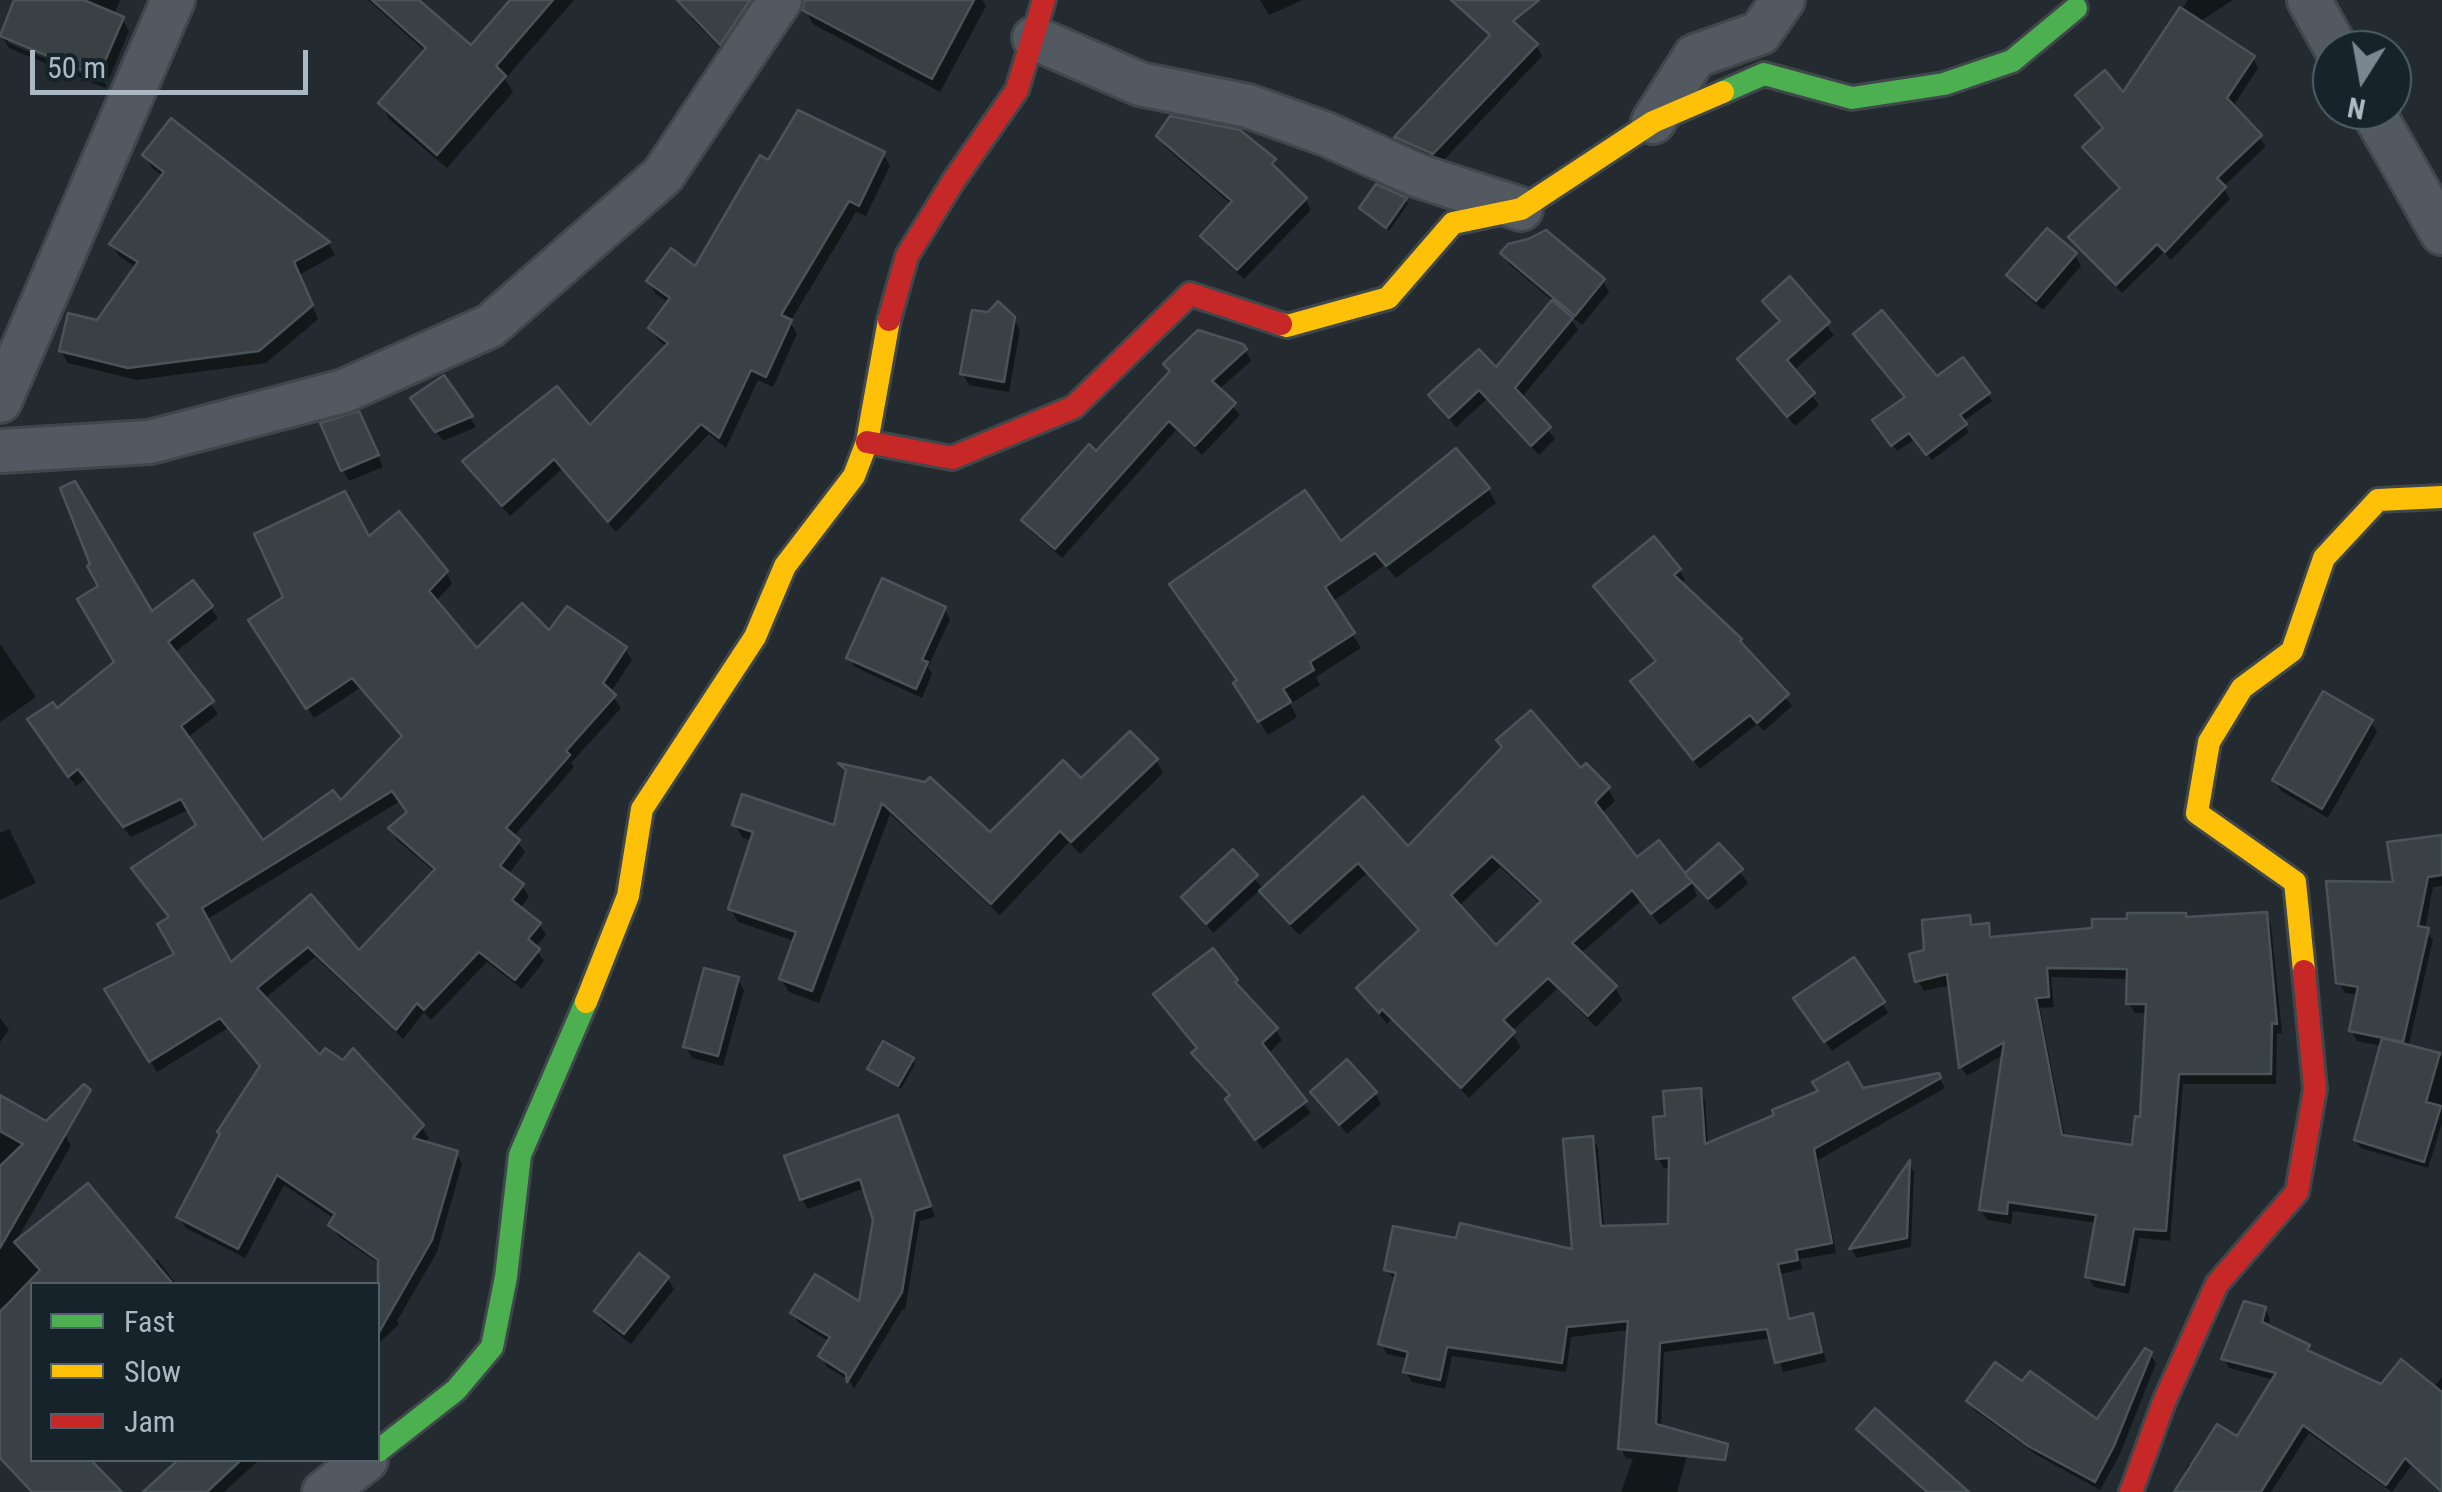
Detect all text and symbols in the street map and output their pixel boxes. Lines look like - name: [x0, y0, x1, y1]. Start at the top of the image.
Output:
- scale bar: [35, 30, 312, 92]
- north arrow: [2312, 30, 2412, 130]
- text: 50 m: [47, 50, 106, 85]
- text: N: [2345, 90, 2368, 126]
- legend: [30, 1282, 380, 1462]
- text: Fast: [124, 1304, 175, 1339]
- text: Slow: [124, 1354, 181, 1389]
- text: Jam: [124, 1404, 175, 1439]

